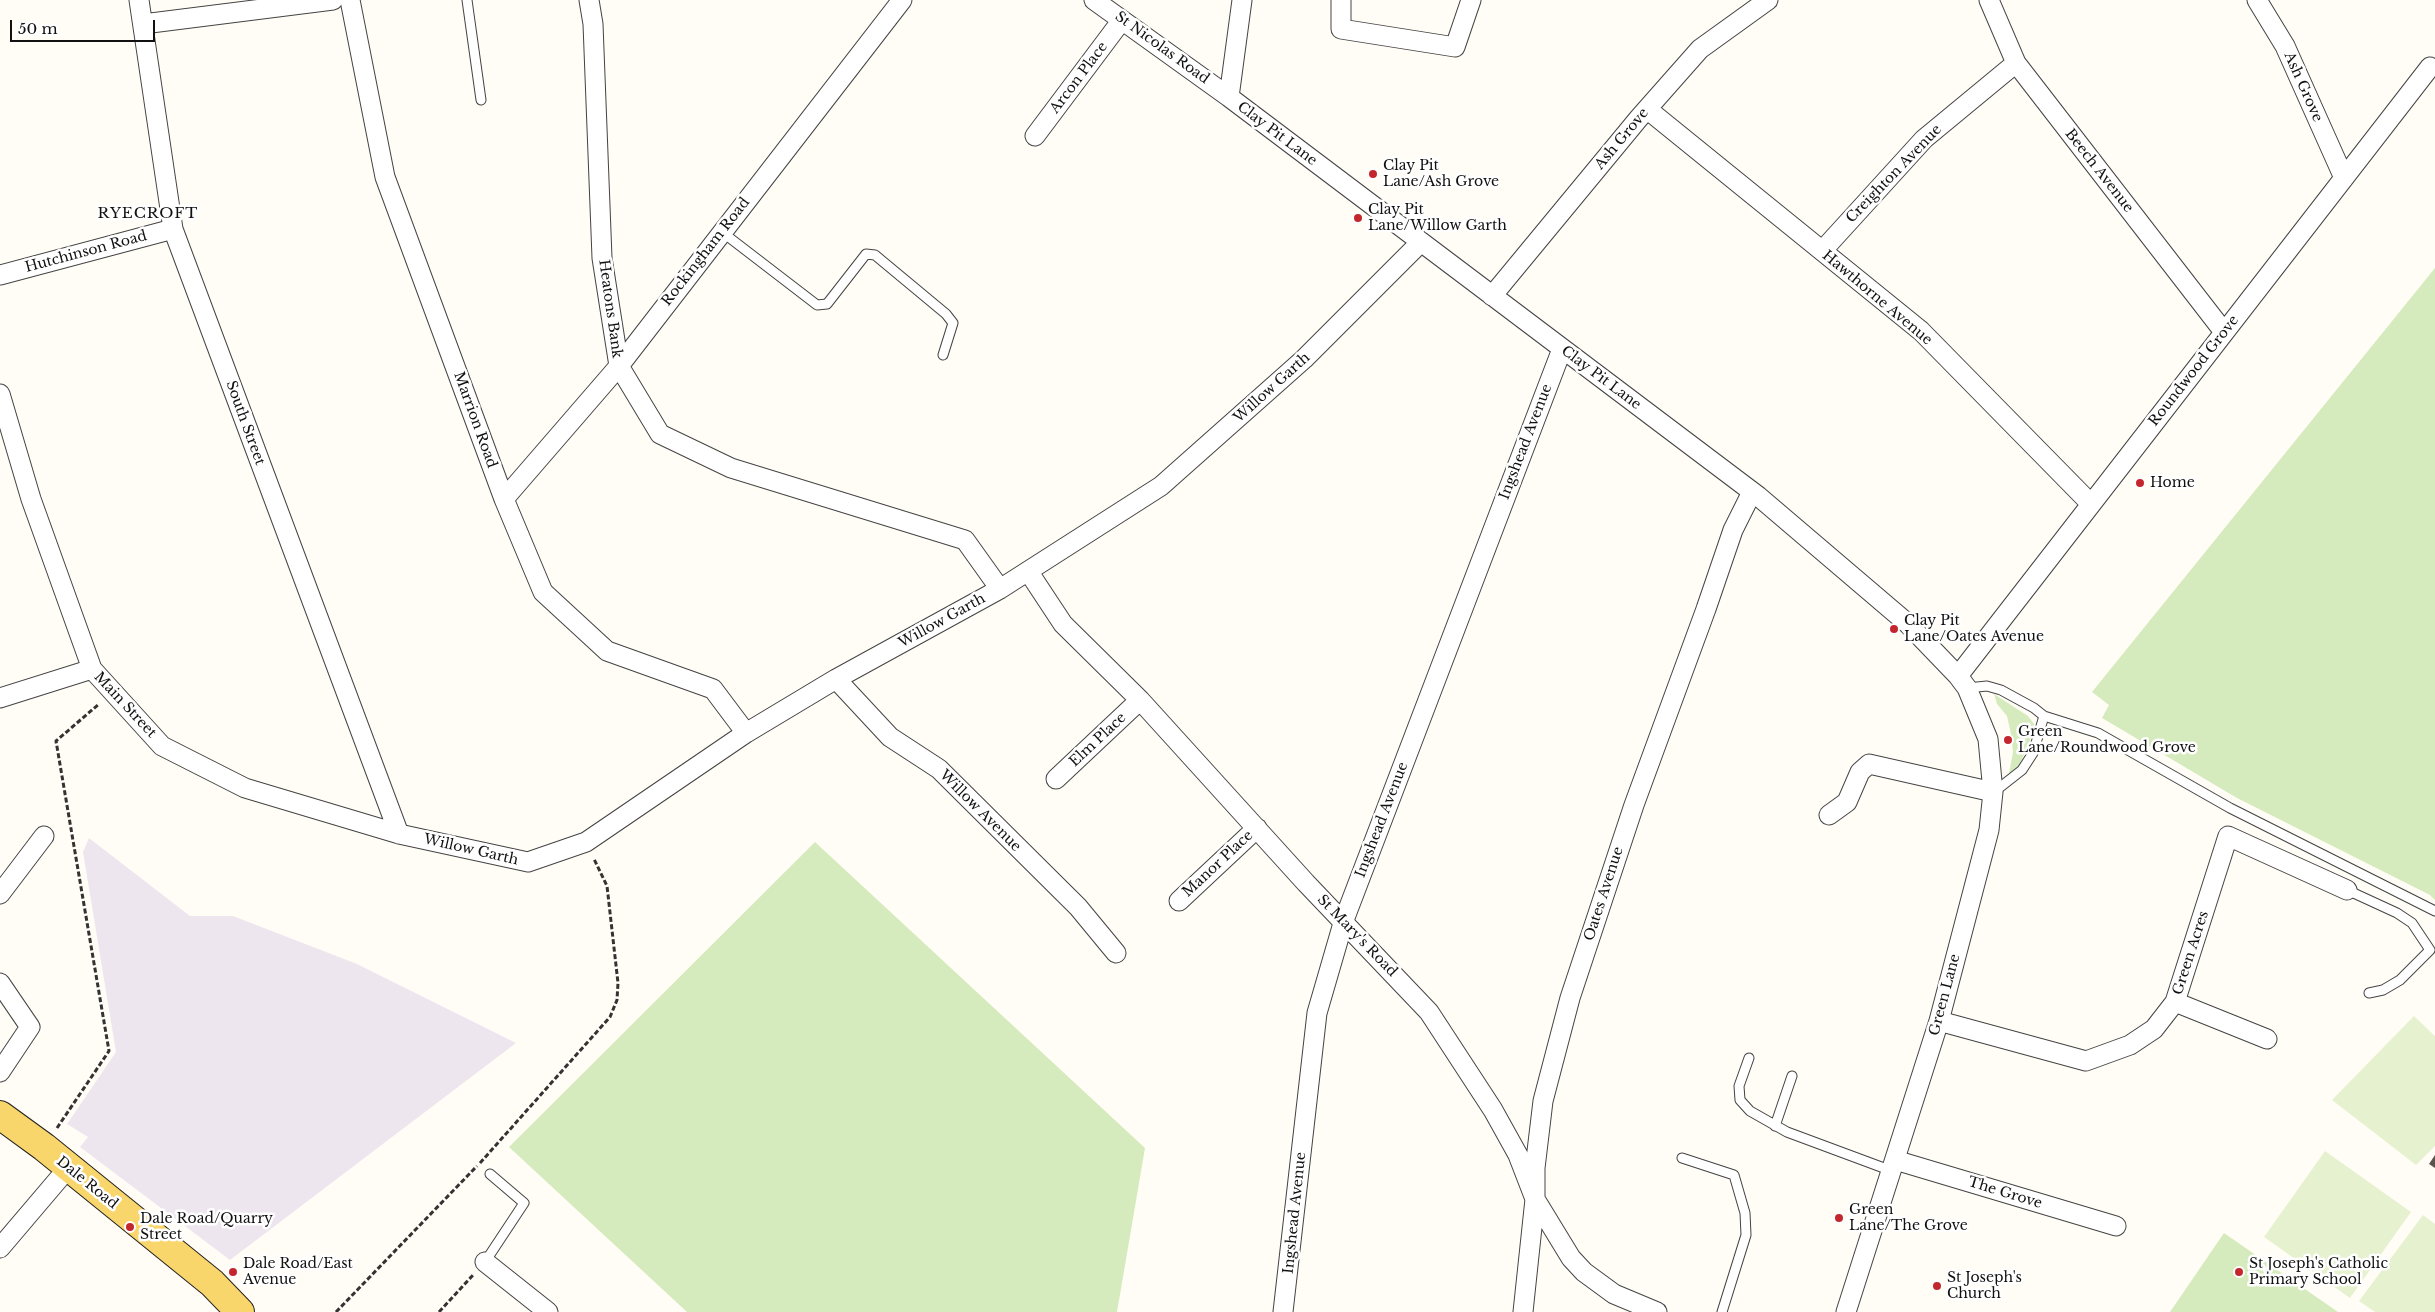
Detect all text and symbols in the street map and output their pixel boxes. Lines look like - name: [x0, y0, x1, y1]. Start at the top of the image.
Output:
- street label: St Nicolas Road: [1112, 8, 1212, 88]
- scale bar: [12, 10, 158, 42]
- text: 50 m: [18, 19, 58, 38]
- street label: Arcon Place: [1047, 39, 1111, 117]
- street label: Ash Grove: [2280, 49, 2326, 125]
- street label: Clay Pit Lane: [1234, 99, 1320, 169]
- street label: Ash Grove: [1592, 105, 1652, 173]
- street label: Creighton Avenue: [1843, 121, 1945, 227]
- street label: Beech Avenue: [2061, 126, 2137, 216]
- place label: Clay Pit Lane/Ash Grove: [1383, 158, 1499, 190]
- marker: Clay Pit Lane/Ash Grove: [1367, 168, 1379, 180]
- street label: Rockingham Road: [659, 195, 753, 309]
- place label: Clay Pit Lane/Willow Garth: [1368, 202, 1507, 234]
- district label: RYECROFT: [97, 205, 199, 223]
- marker: Clay Pit Lane/Willow Garth: [1352, 212, 1364, 224]
- street label: Hutchinson Road: [23, 228, 149, 276]
- street label: Hawthorne Avenue: [1819, 247, 1935, 349]
- street label: Heatons Bank: [595, 259, 625, 359]
- street label: Roundwood Grove: [2146, 312, 2242, 430]
- street label: Clay Pit Lane: [1558, 343, 1644, 413]
- street label: Willow Garth: [1230, 349, 1314, 427]
- street label: Marrion Road: [450, 370, 500, 470]
- street label: South Street: [222, 378, 268, 468]
- street label: Ingshead Avenue: [1496, 382, 1556, 502]
- place label: Home: [2150, 475, 2195, 491]
- marker: Home: [2134, 477, 2146, 489]
- street label: Willow Garth: [896, 590, 988, 652]
- place label: Clay Pit Lane/Oates Avenue: [1904, 613, 2044, 646]
- marker: Clay Pit Lane/Oates Avenue: [1888, 623, 1900, 635]
- street label: Main Street: [90, 669, 160, 741]
- street label: Elm Place: [1066, 710, 1130, 770]
- place label: Green Lane/Roundwood Grove: [2018, 724, 2196, 756]
- marker: Green Lane/Roundwood Grove: [2002, 734, 2014, 746]
- street label: Ingshead Avenue: [1352, 760, 1412, 880]
- street label: Willow Avenue: [936, 767, 1024, 855]
- street label: Manor Place: [1179, 827, 1257, 901]
- street label: Willow Garth: [422, 831, 520, 869]
- street label: Oates Avenue: [1581, 845, 1627, 943]
- street label: St Mary's Road: [1314, 892, 1400, 980]
- street label: Green Acres: [2170, 909, 2212, 997]
- street label: Green Lane: [1926, 952, 1964, 1038]
- street label: Ingshead Avenue: [1280, 1151, 1310, 1275]
- street label: Dale Road: [53, 1153, 121, 1213]
- street label: The Grove: [1966, 1174, 2044, 1212]
- place label: Green Lane/The Grove: [1849, 1202, 1968, 1234]
- place label: Dale Road/Quarry Street: [140, 1211, 273, 1244]
- marker: Green Lane/The Grove: [1833, 1212, 1845, 1224]
- marker: Dale Road/Quarry Street: [124, 1221, 136, 1233]
- place label: Dale Road/East Avenue: [243, 1256, 353, 1288]
- place label: St Joseph's Catholic Primary School: [2249, 1256, 2388, 1288]
- marker: Dale Road/East Avenue: [227, 1266, 239, 1278]
- marker: St Joseph's Catholic Primary School: [2233, 1266, 2245, 1278]
- place label: St Joseph's Church: [1947, 1270, 2022, 1302]
- marker: St Joseph's Church: [1931, 1280, 1943, 1292]

